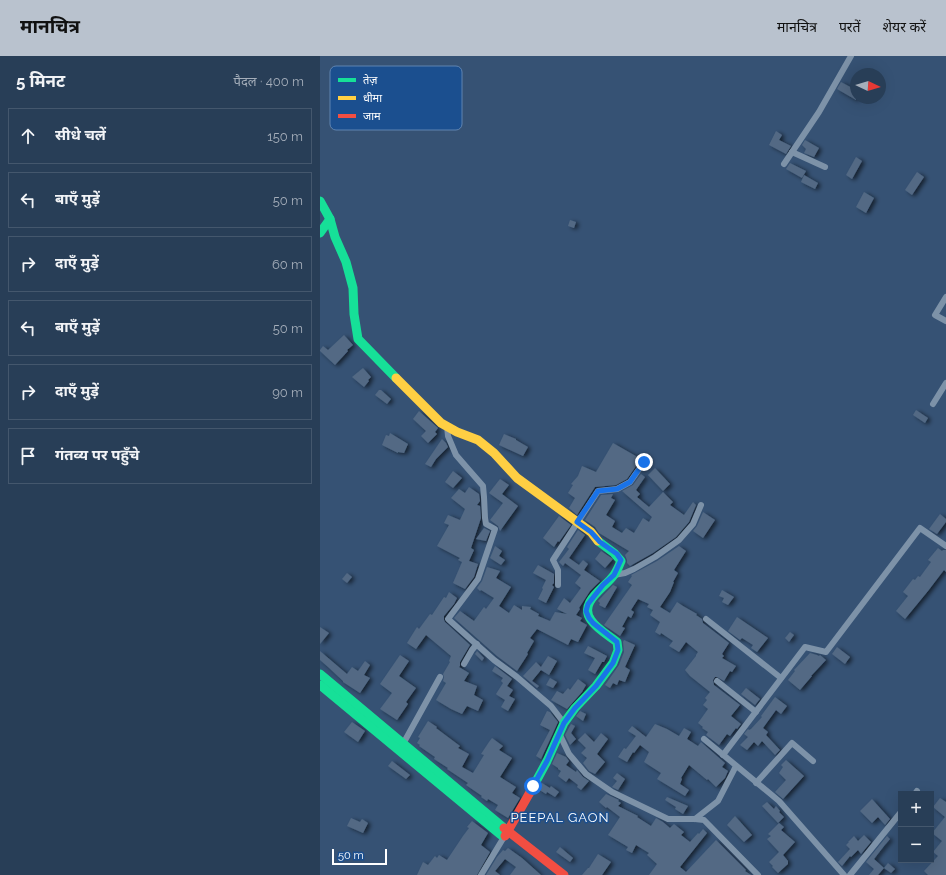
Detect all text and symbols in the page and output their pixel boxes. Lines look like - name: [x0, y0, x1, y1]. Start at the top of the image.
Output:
- text: मानचित्र: [20, 15, 80, 37]
- text: मानचित्र: [777, 19, 817, 35]
- text: परतें: [839, 19, 861, 35]
- text: शेयर करें: [883, 19, 926, 35]
- legend: [330, 66, 462, 130]
- north arrow: [850, 68, 886, 104]
- text: 5 मिनट: [16, 71, 65, 91]
- text: पैदल · 400 m: [234, 74, 304, 89]
- text: तेज़: [363, 74, 378, 87]
- text: धीमा: [363, 92, 382, 105]
- text: जाम: [363, 110, 381, 123]
- icon: ahead: [17, 125, 39, 147]
- text: सीधे चलें: [55, 126, 106, 144]
- text: 150 m: [267, 129, 303, 144]
- icon: left: [17, 189, 39, 211]
- text: बाएँ मुड़ें: [55, 190, 100, 208]
- text: 50 m: [273, 193, 303, 208]
- icon: right: [17, 253, 39, 275]
- text: दाएँ मुड़ें: [55, 254, 99, 272]
- text: 60 m: [272, 257, 303, 272]
- icon: left: [17, 317, 39, 339]
- text: बाएँ मुड़ें: [55, 318, 100, 336]
- text: 50 m: [273, 321, 303, 336]
- icon: right: [17, 381, 39, 403]
- text: दाएँ मुड़ें: [55, 382, 99, 400]
- text: 90 m: [272, 385, 303, 400]
- icon: arrive: [17, 445, 39, 467]
- text: गंतव्य पर पहुँचे: [55, 446, 139, 464]
- route end: [635, 453, 653, 471]
- route start: [524, 777, 542, 795]
- map controls: [898, 791, 934, 863]
- button: +: [898, 791, 934, 827]
- district label: PEEPAL GAON: [510, 810, 610, 825]
- button: −: [898, 827, 934, 863]
- scale bar: [332, 847, 387, 866]
- text: 50 m: [338, 849, 364, 862]

